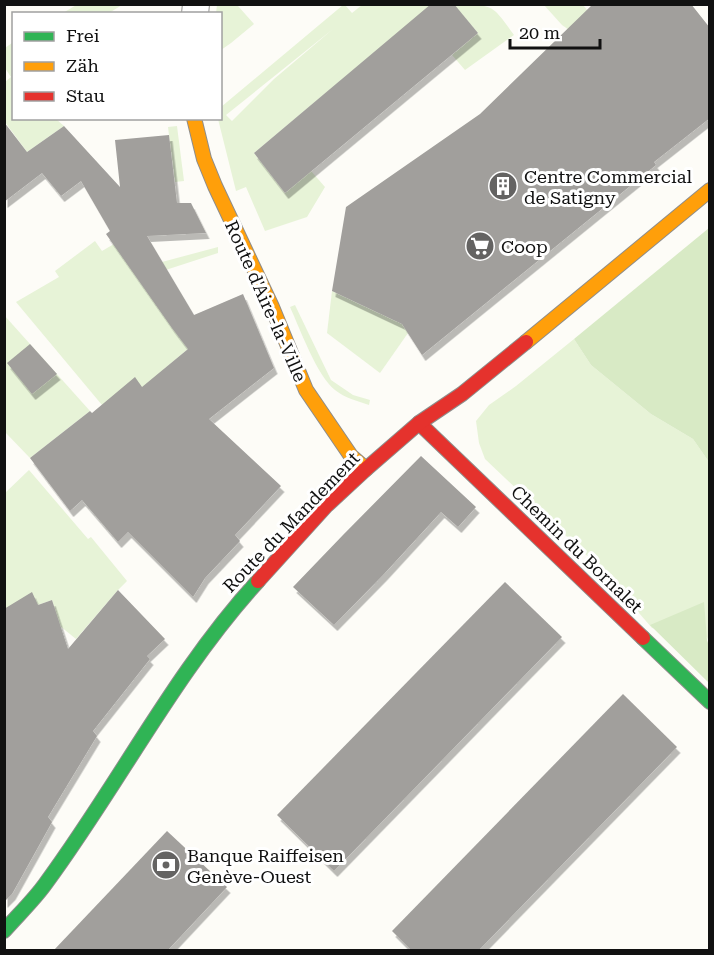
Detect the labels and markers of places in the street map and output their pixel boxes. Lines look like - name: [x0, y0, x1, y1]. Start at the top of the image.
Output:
- place label: Centre Commercial de Satigny: [524, 166, 692, 208]
- building icon: Centre Commercial de Satigny: [487, 170, 519, 202]
- supermarket icon: Coop: [464, 230, 496, 262]
- place label: Coop: [501, 236, 548, 257]
- place label: Banque Raiffeisen Genève-Ouest: [187, 845, 344, 887]
- bank icon: Banque Raiffeisen Genève-Ouest: [150, 849, 182, 881]

